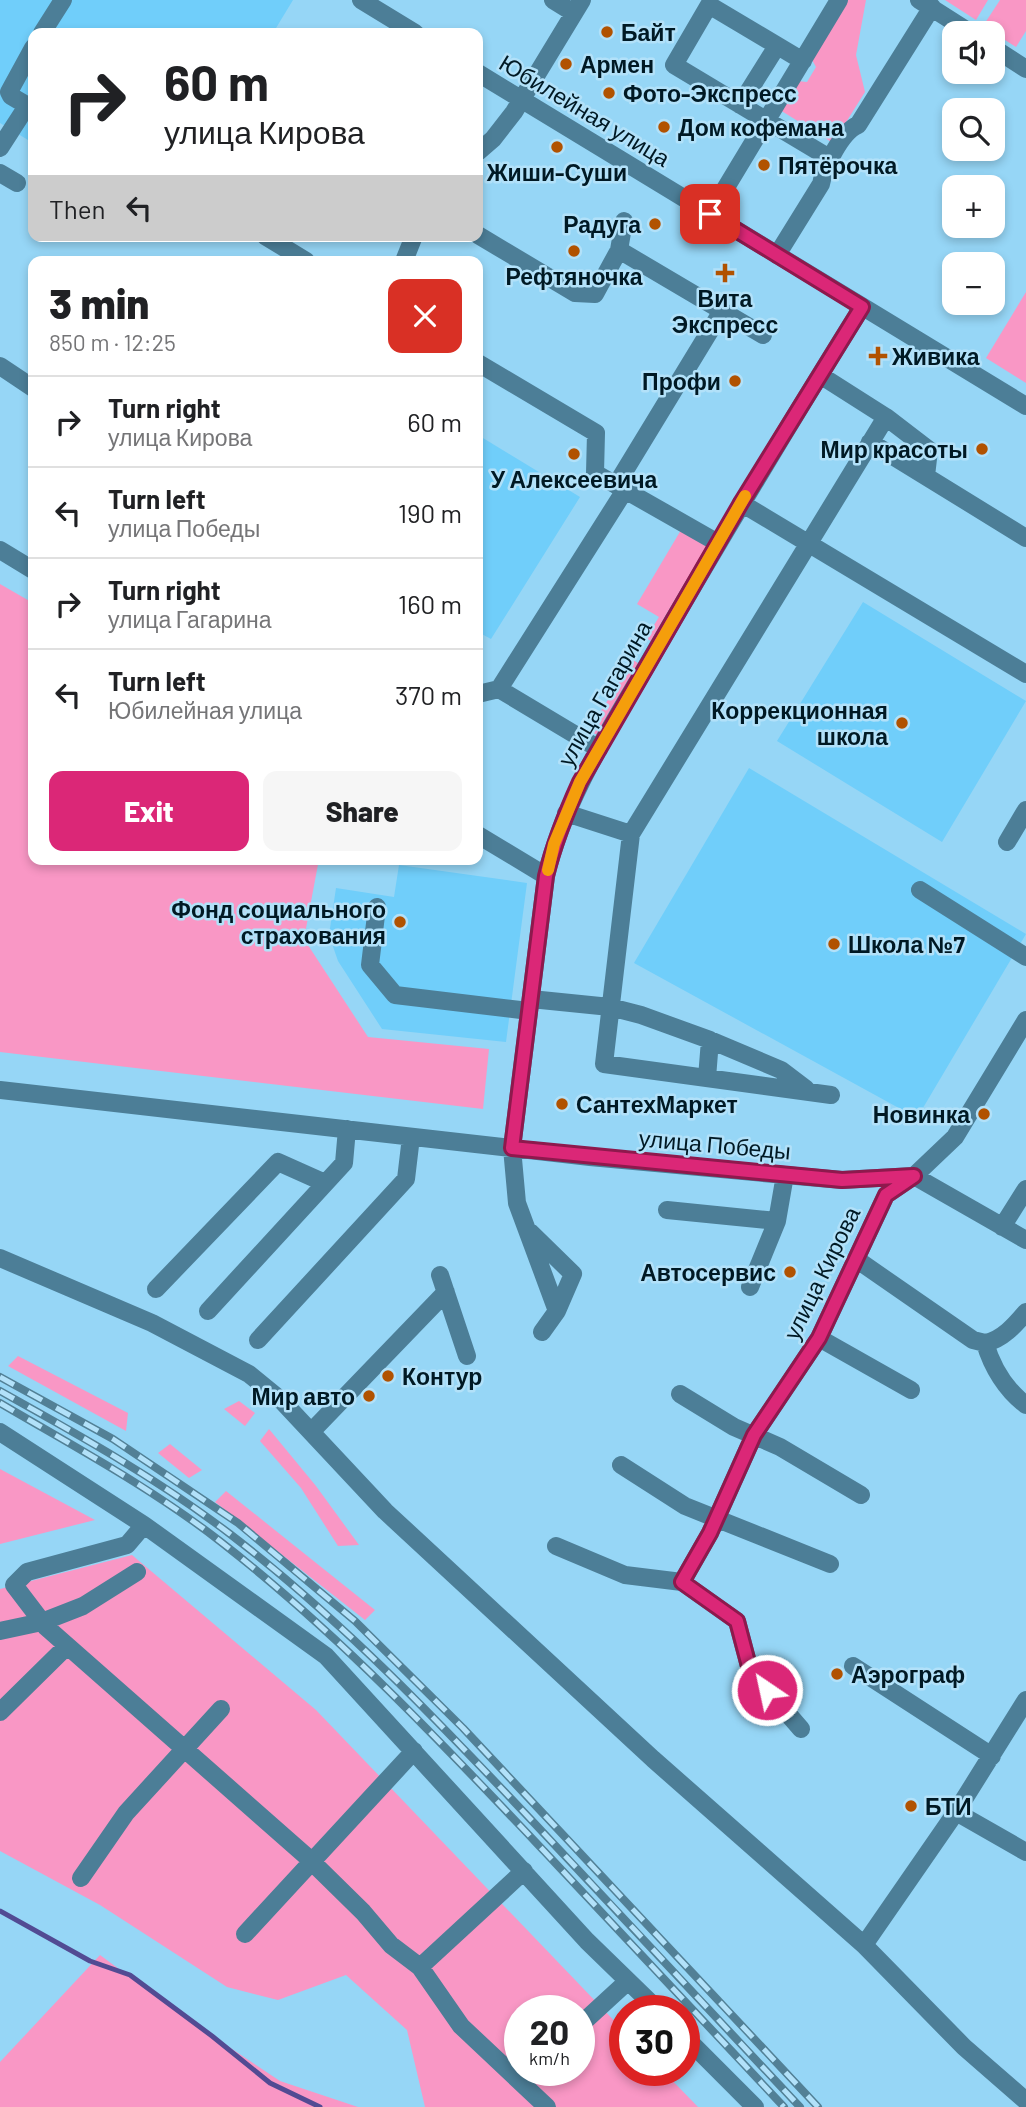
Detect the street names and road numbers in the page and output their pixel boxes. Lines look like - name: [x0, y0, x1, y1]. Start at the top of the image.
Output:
- street label: Юбилейная улица: [495, 48, 676, 172]
- street label: улица Гагарина: [551, 615, 657, 771]
- street label: улица Победы: [638, 1123, 792, 1165]
- street label: улица Кирова: [777, 1202, 865, 1344]

